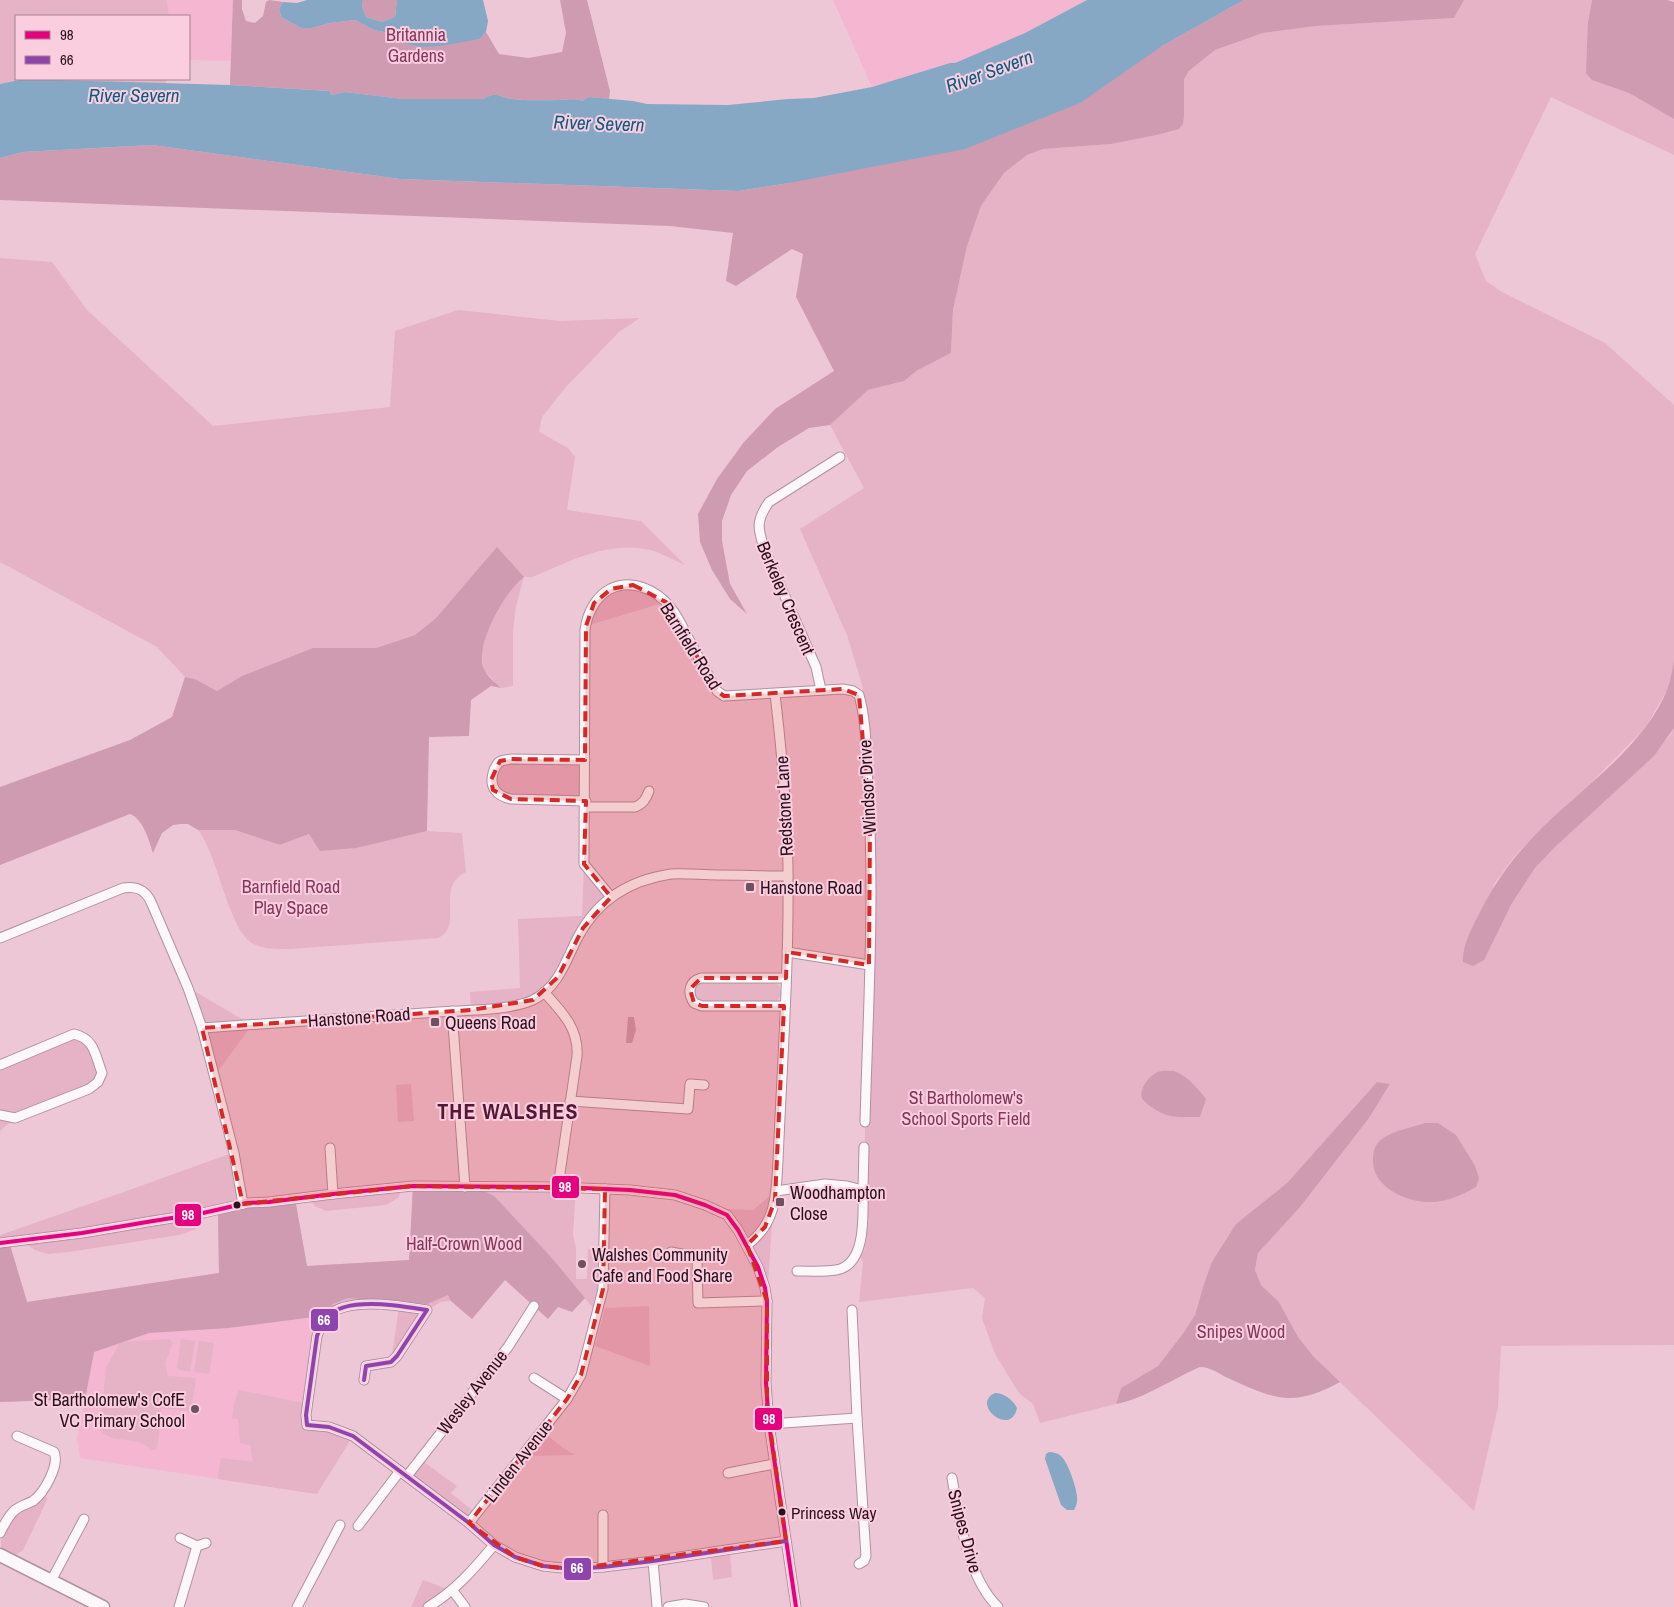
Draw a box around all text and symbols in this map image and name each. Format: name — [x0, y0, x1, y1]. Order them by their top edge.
legend — [15, 15, 190, 80]
park label: Britannia Gardens — [386, 22, 446, 68]
text: 98 — [60, 24, 74, 45]
water label: River Severn — [942, 43, 1036, 99]
text: 66 — [60, 49, 74, 70]
water label: River Severn — [89, 82, 179, 108]
water label: River Severn — [553, 108, 645, 138]
street label: Berkeley Crescent — [751, 538, 821, 658]
street label: Barnfield Road — [654, 598, 728, 694]
street label: Windsor Drive — [852, 739, 882, 835]
street label: Redstone Lane — [769, 755, 799, 857]
park label: Barnfield Road Play Space — [242, 874, 340, 920]
place label: Hanstone Road — [760, 875, 863, 900]
marker: Hanstone Road — [744, 881, 756, 893]
street label: Hanstone Road — [307, 1001, 411, 1033]
place label: Queens Road — [445, 1010, 536, 1035]
marker: Queens Road — [429, 1016, 441, 1028]
park label: St Bartholomew's School Sports Field — [902, 1085, 1030, 1131]
district label: THE WALSHES — [437, 1096, 579, 1126]
line badge: 98 — [551, 1175, 580, 1199]
text: 98 — [559, 1178, 571, 1196]
place label: Woodhampton Close — [790, 1180, 886, 1226]
marker: Woodhampton Close — [774, 1196, 786, 1208]
unlabelled marker — [232, 1200, 242, 1210]
line badge: 98 — [174, 1203, 202, 1227]
text: 98 — [182, 1206, 194, 1224]
park label: Half-Crown Wood — [406, 1231, 522, 1256]
place label: Walshes Community Cafe and Food Share — [592, 1242, 732, 1288]
marker: Walshes Community Cafe and Food Share — [576, 1258, 588, 1270]
line badge: 66 — [310, 1308, 339, 1332]
text: 66 — [318, 1311, 330, 1329]
park label: Snipes Wood — [1197, 1319, 1285, 1344]
street label: Wesley Avenue — [431, 1344, 513, 1440]
place label: St Bartholomew's CofE VC Primary School — [34, 1387, 185, 1433]
marker: St Bartholomew's CofE VC Primary School — [189, 1403, 201, 1415]
line badge: 98 — [754, 1407, 783, 1431]
text: 98 — [763, 1410, 775, 1428]
street label: Linden Avenue — [478, 1415, 558, 1507]
street label: Snipes Drive — [942, 1487, 988, 1575]
place label: Princess Way — [791, 1501, 877, 1524]
marker: Princess Way — [777, 1507, 787, 1517]
line badge: 66 — [563, 1557, 592, 1581]
text: 66 — [571, 1559, 583, 1577]

